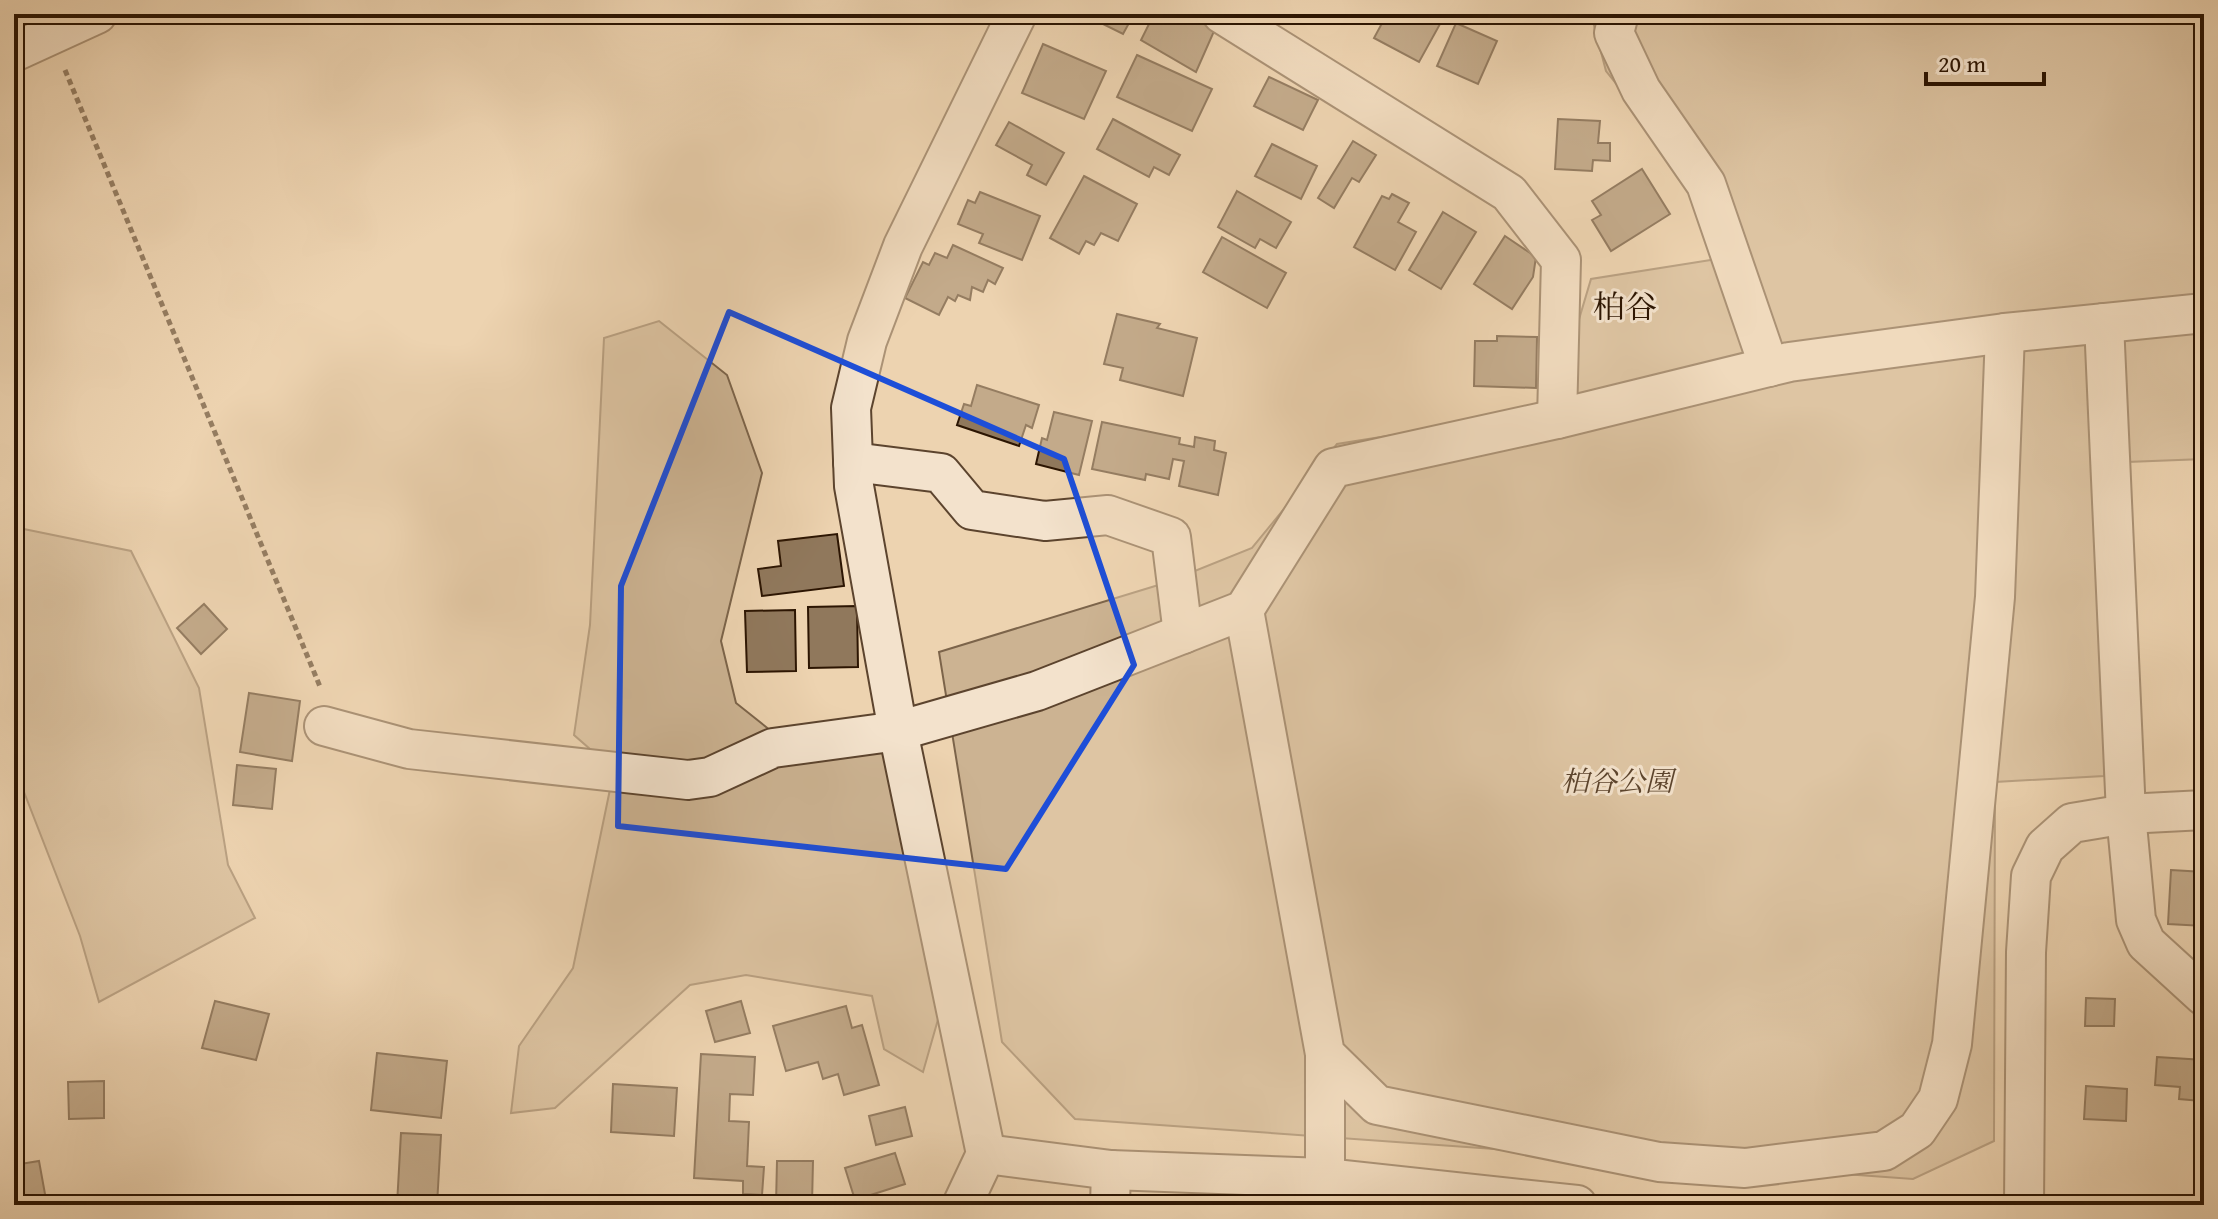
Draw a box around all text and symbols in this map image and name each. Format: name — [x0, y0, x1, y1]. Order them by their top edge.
scale bar — [1926, 36, 2044, 86]
text: 20 m — [1938, 46, 1986, 81]
district label: 柏谷 — [1593, 283, 1657, 330]
park label: 柏谷公園 — [1561, 760, 1677, 801]

